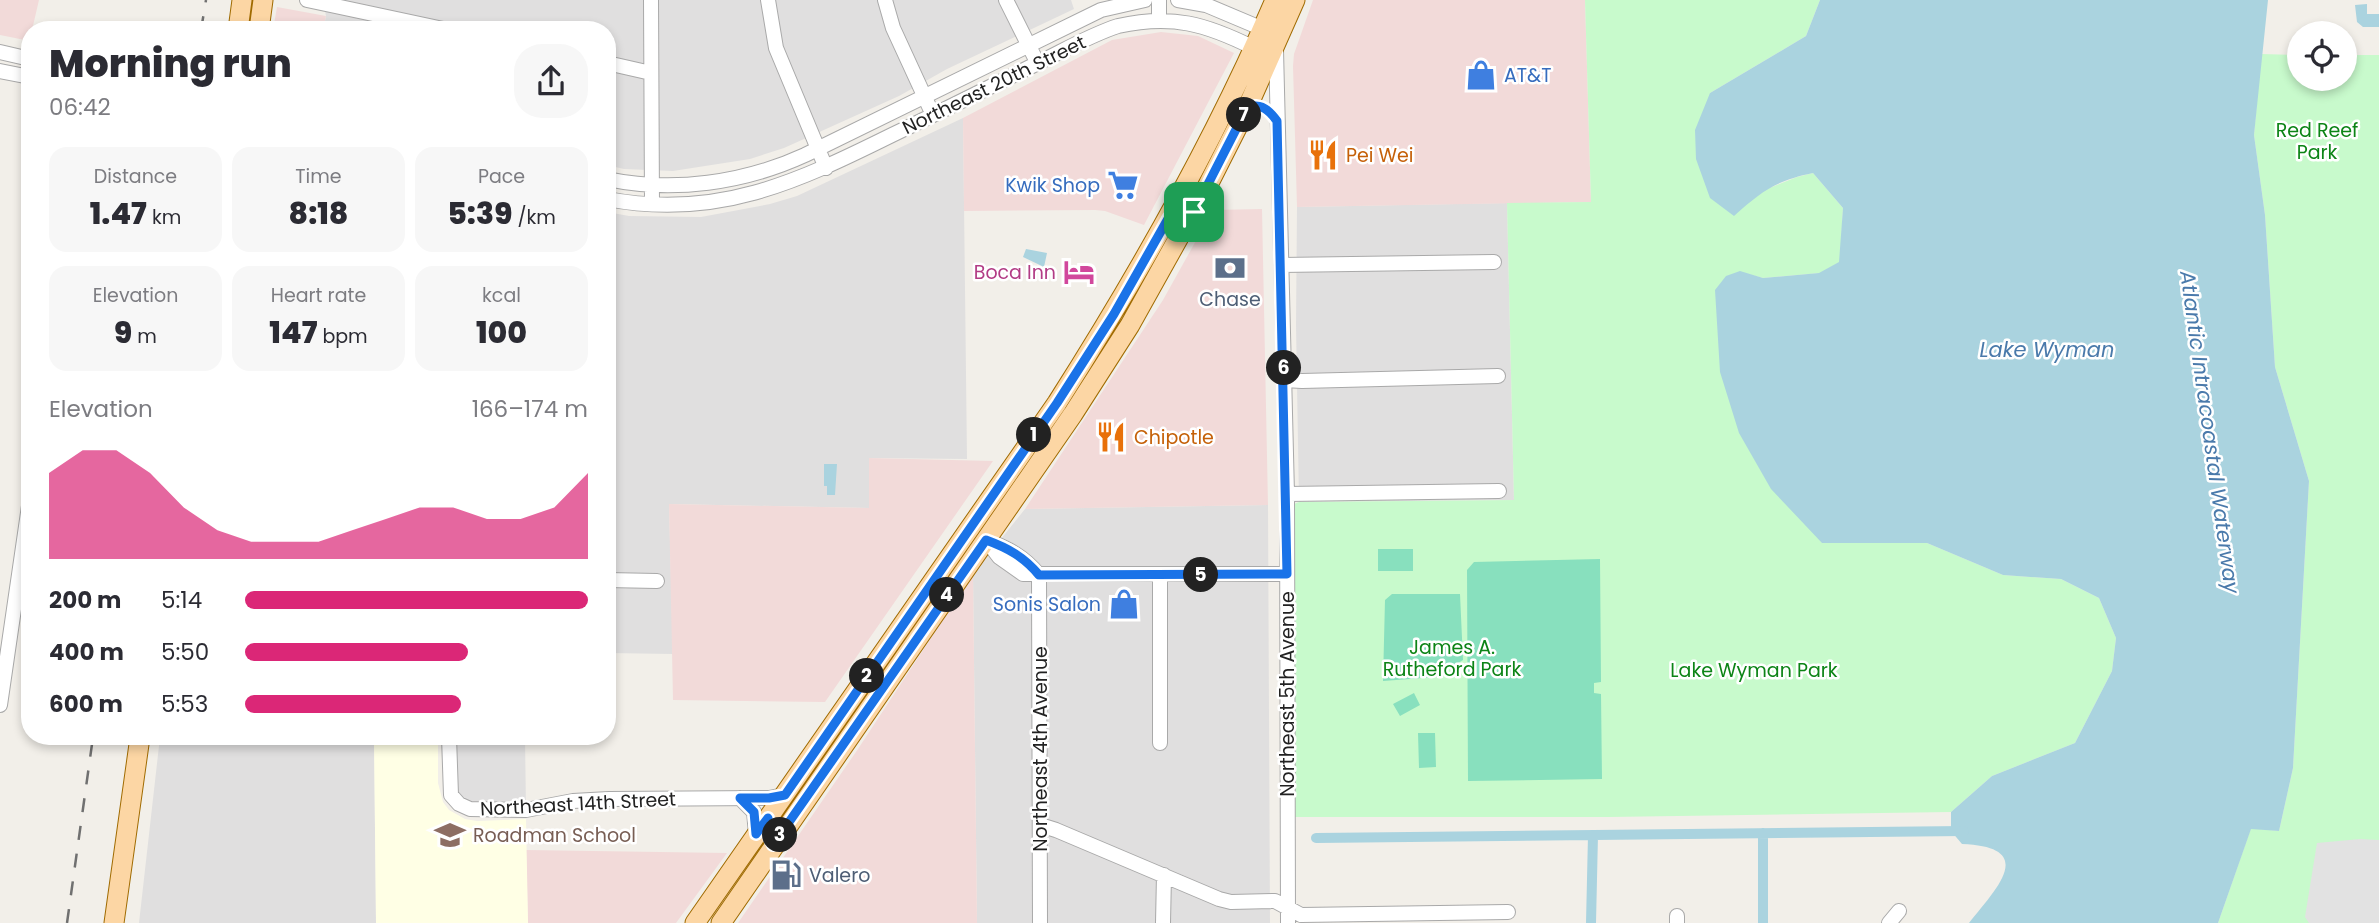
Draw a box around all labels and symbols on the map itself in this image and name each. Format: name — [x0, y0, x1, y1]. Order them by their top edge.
street label: Northeast 20th Street — [898, 29, 1090, 141]
shop icon: AT&T — [1464, 58, 1498, 92]
place label: AT&T — [1504, 62, 1551, 89]
pin: 7 — [1226, 97, 1262, 132]
park label: Red Reef Park — [2276, 117, 2358, 166]
restaurant icon: Pei Wei — [1306, 138, 1340, 172]
place label: Pei Wei — [1346, 142, 1414, 169]
supermarket icon: Kwik Shop — [1106, 168, 1140, 202]
place label: Kwik Shop — [1005, 172, 1100, 199]
pin — [1164, 182, 1224, 242]
bank icon: Chase — [1213, 251, 1247, 285]
hotel icon: Boca Inn — [1062, 255, 1096, 289]
place label: Boca Inn — [974, 259, 1056, 286]
water label: Atlantic Intracoastal Waterway — [2173, 268, 2247, 596]
place label: Chase — [1199, 286, 1261, 313]
water label: Lake Wyman — [1980, 335, 2114, 364]
pin: 6 — [1266, 350, 1302, 386]
pin: 1 — [1016, 418, 1052, 452]
restaurant icon: Chipotle — [1094, 420, 1128, 454]
place label: Chipotle — [1134, 424, 1214, 451]
pin: 5 — [1184, 558, 1218, 592]
pin: 4 — [930, 578, 964, 612]
shop icon: Sonis Salon — [1107, 587, 1141, 621]
place label: Sonis Salon — [993, 591, 1101, 618]
street label: Northeast 5th Avenue — [1274, 591, 1301, 797]
park label: James A. Rutheford Park — [1383, 634, 1522, 683]
street label: Northeast 4th Avenue — [1027, 646, 1054, 852]
park label: Lake Wyman Park — [1670, 657, 1838, 684]
pin: 2 — [850, 658, 884, 694]
street label: Northeast 14th Street — [479, 785, 677, 823]
school or university icon: Roadman School — [433, 818, 467, 852]
pin: 3 — [762, 818, 798, 852]
place label: Roadman School — [473, 822, 636, 849]
fuel station icon: Valero — [769, 858, 803, 892]
place label: Valero — [809, 862, 870, 889]

